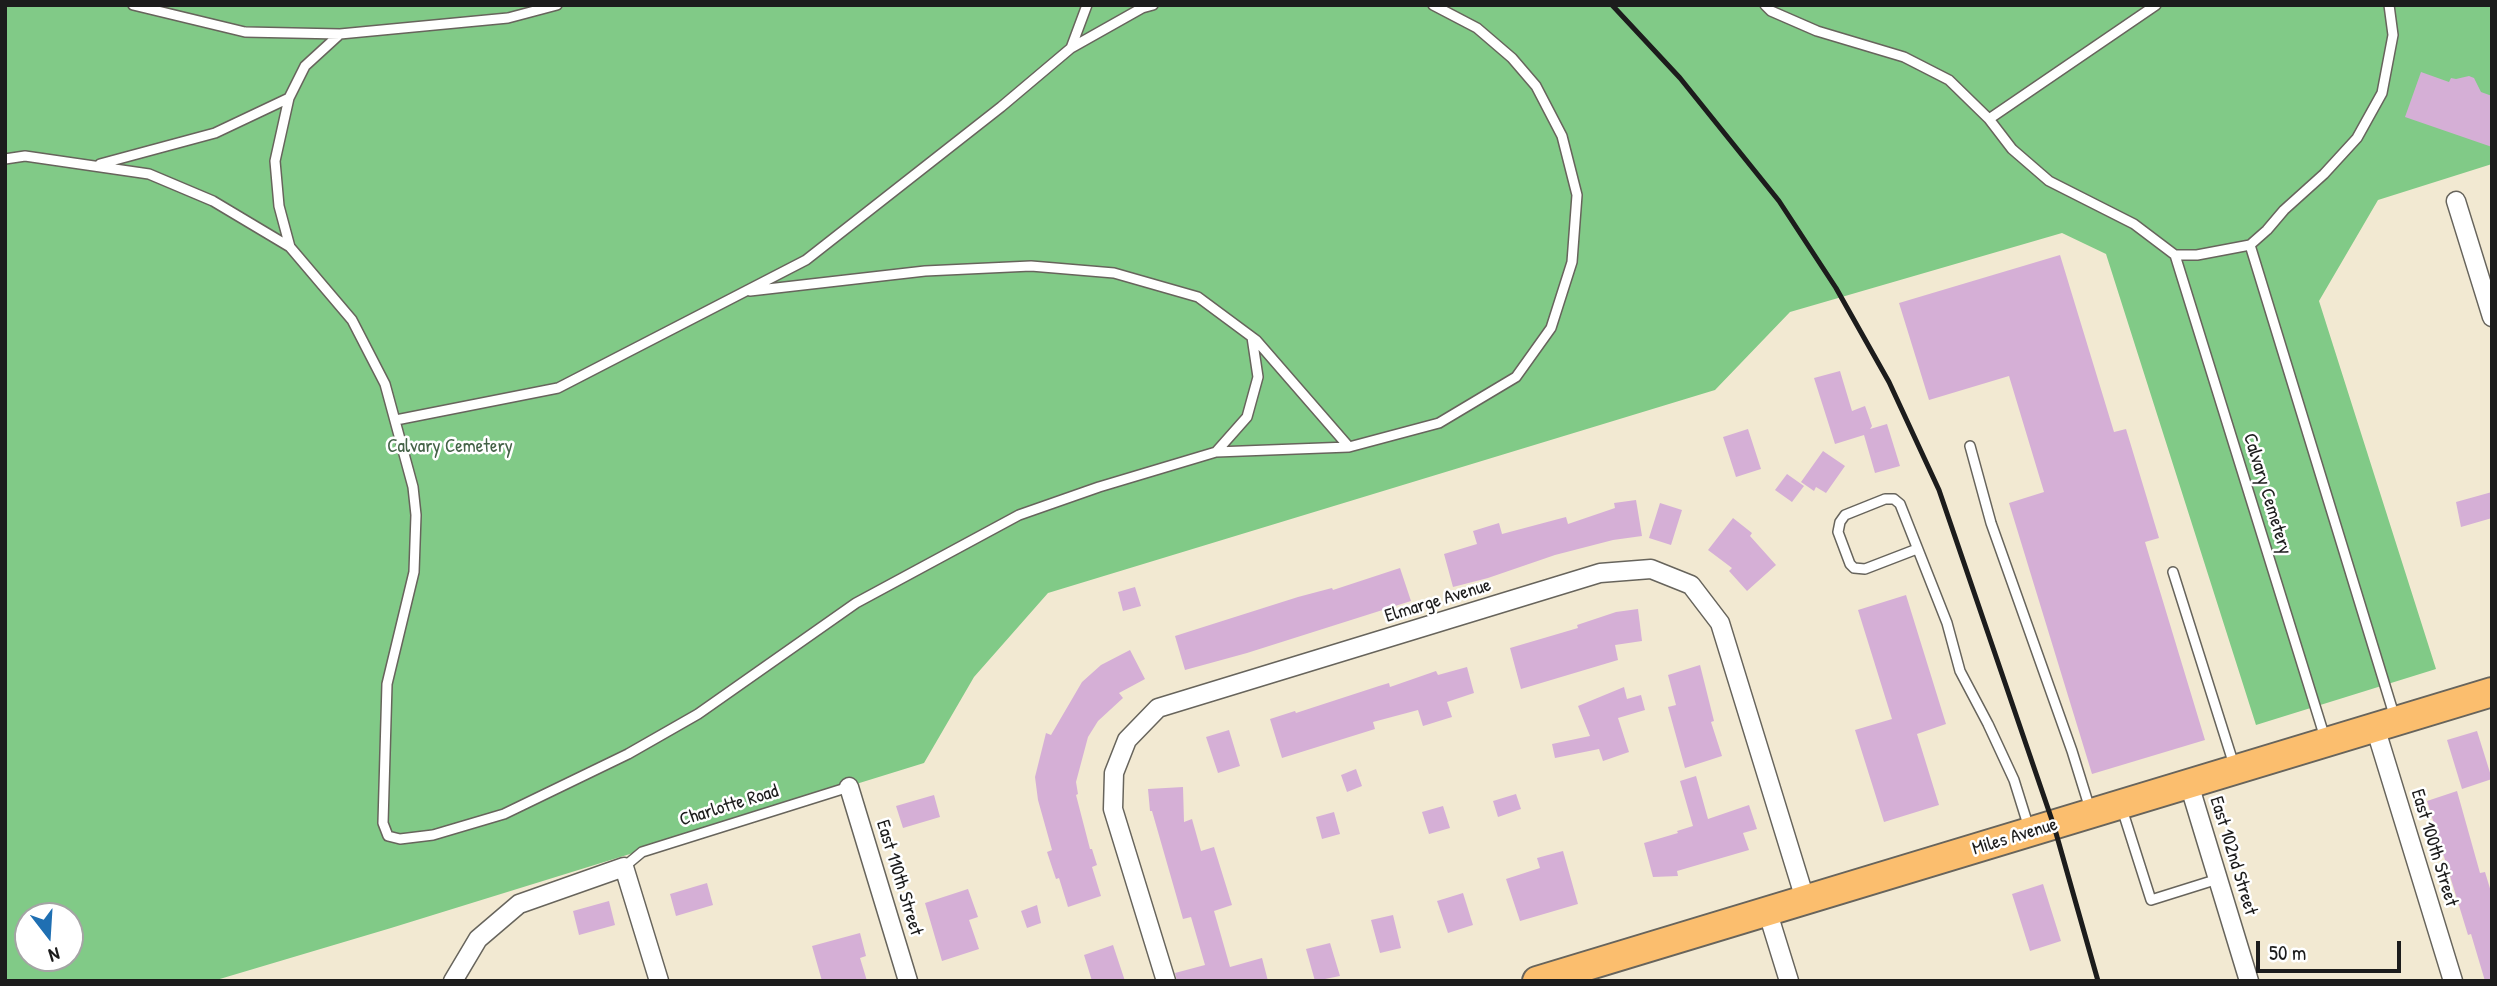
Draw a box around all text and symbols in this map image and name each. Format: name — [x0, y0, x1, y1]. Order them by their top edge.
street label: Calvary Cemetery — [2238, 431, 2296, 557]
park label: Calvary Cemetery — [387, 436, 513, 458]
street label: Elmarge Avenue — [1382, 574, 1494, 628]
street label: Charlotte Road — [677, 780, 781, 832]
street label: East 100th Street — [2405, 787, 2463, 909]
street label: East 102nd Street — [2204, 794, 2262, 918]
street label: Miles Avenue — [1970, 813, 2060, 861]
street label: East 110th Street — [871, 818, 927, 938]
north arrow — [14, 902, 84, 972]
scale bar — [2259, 926, 2404, 970]
text: 50 m — [2269, 938, 2306, 967]
text: N — [46, 941, 63, 969]

